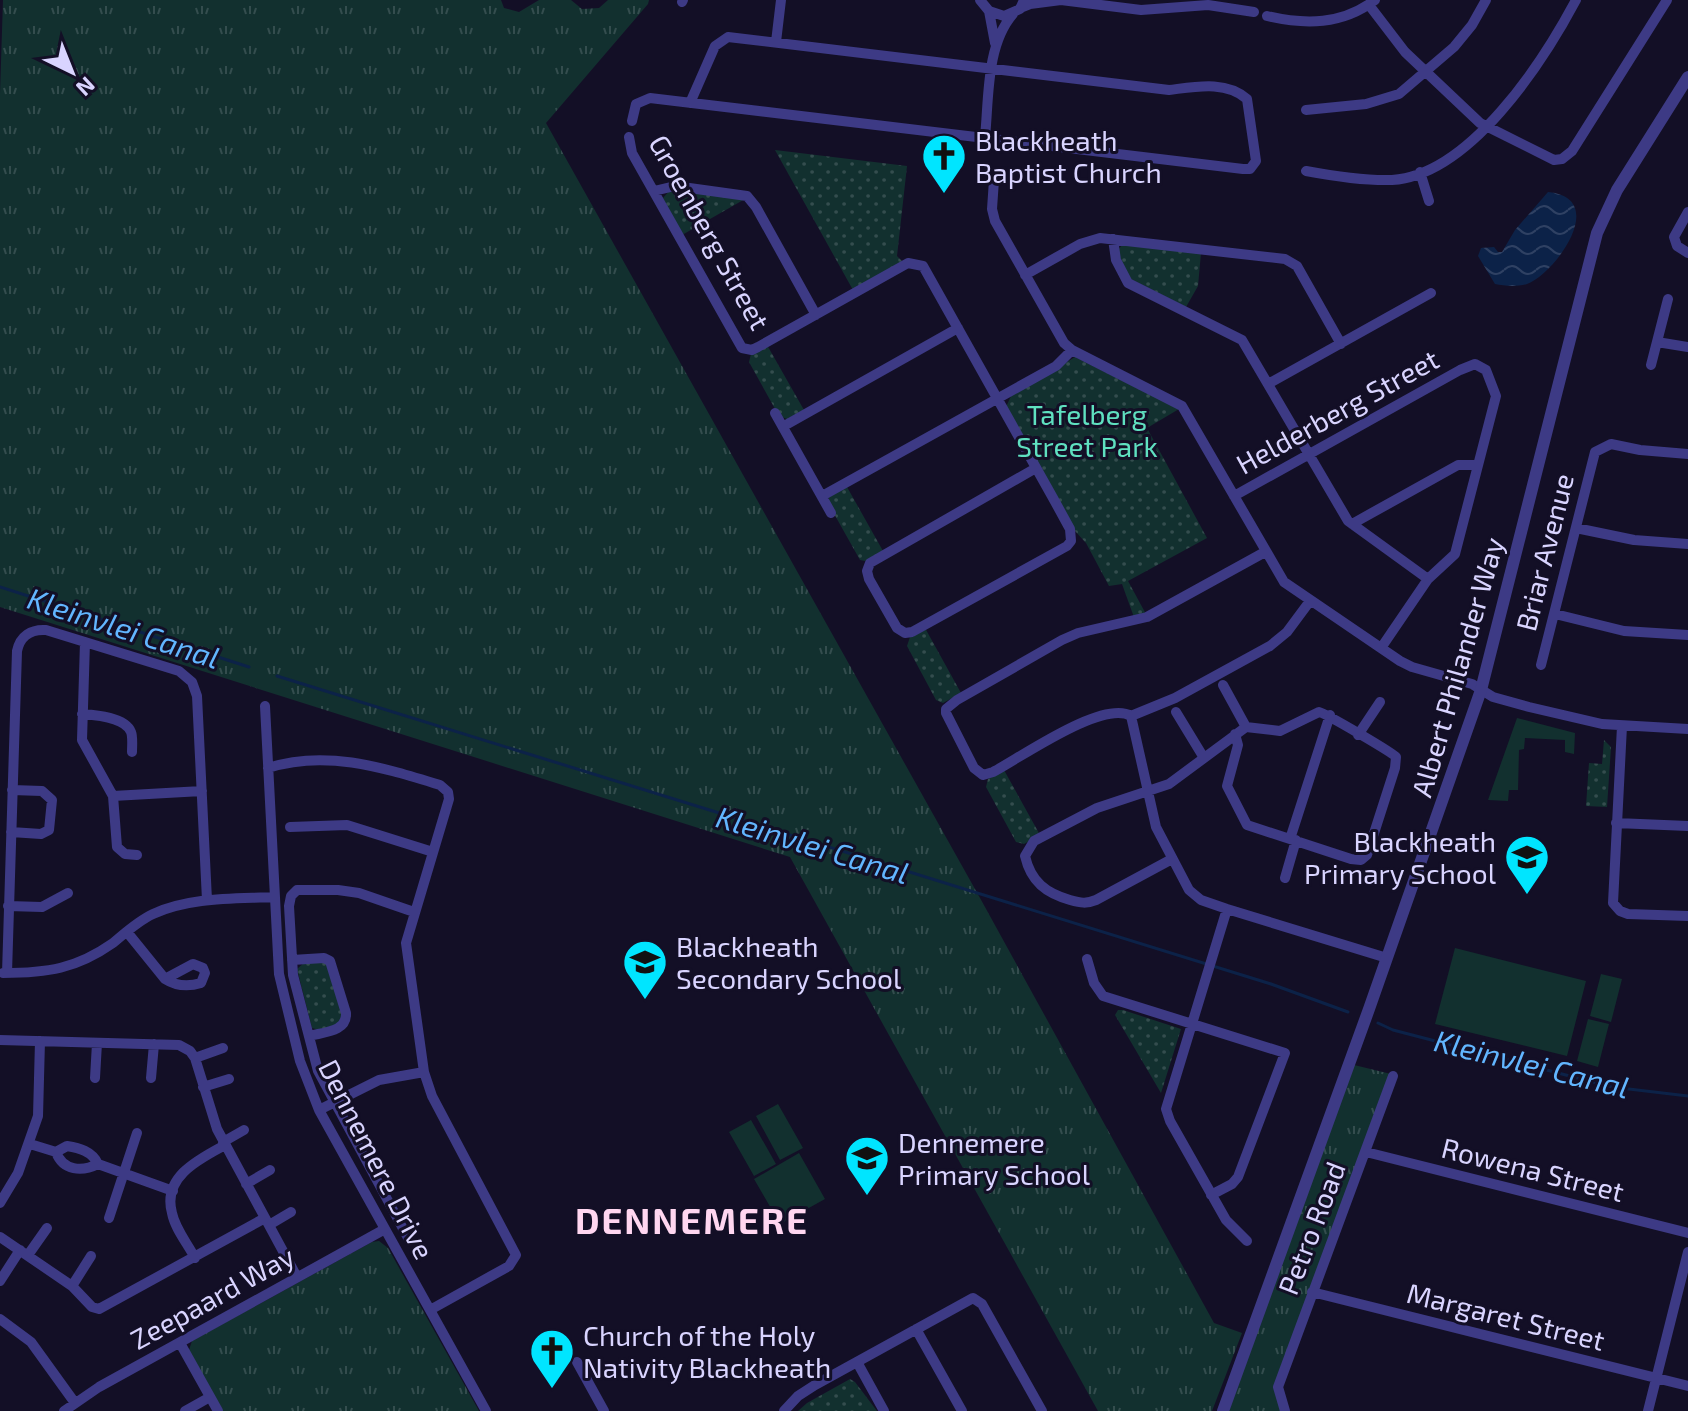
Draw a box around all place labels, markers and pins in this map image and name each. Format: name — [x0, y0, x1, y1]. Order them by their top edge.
place label: Blackheath Baptist Church — [975, 123, 1162, 189]
church icon: Blackheath Baptist Church — [920, 132, 968, 195]
place label: Blackheath Primary School — [1304, 824, 1497, 890]
school or university icon: Blackheath Primary School — [1503, 833, 1551, 896]
place label: Blackheath Secondary School — [676, 929, 902, 995]
school or university icon: Blackheath Secondary School — [621, 938, 669, 1001]
place label: Dennemere Primary School — [898, 1125, 1091, 1191]
school or university icon: Dennemere Primary School — [843, 1134, 891, 1197]
place label: Church of the Holy Nativity Blackheath — [583, 1318, 831, 1384]
church icon: Church of the Holy Nativity Blackheath — [528, 1327, 576, 1390]

